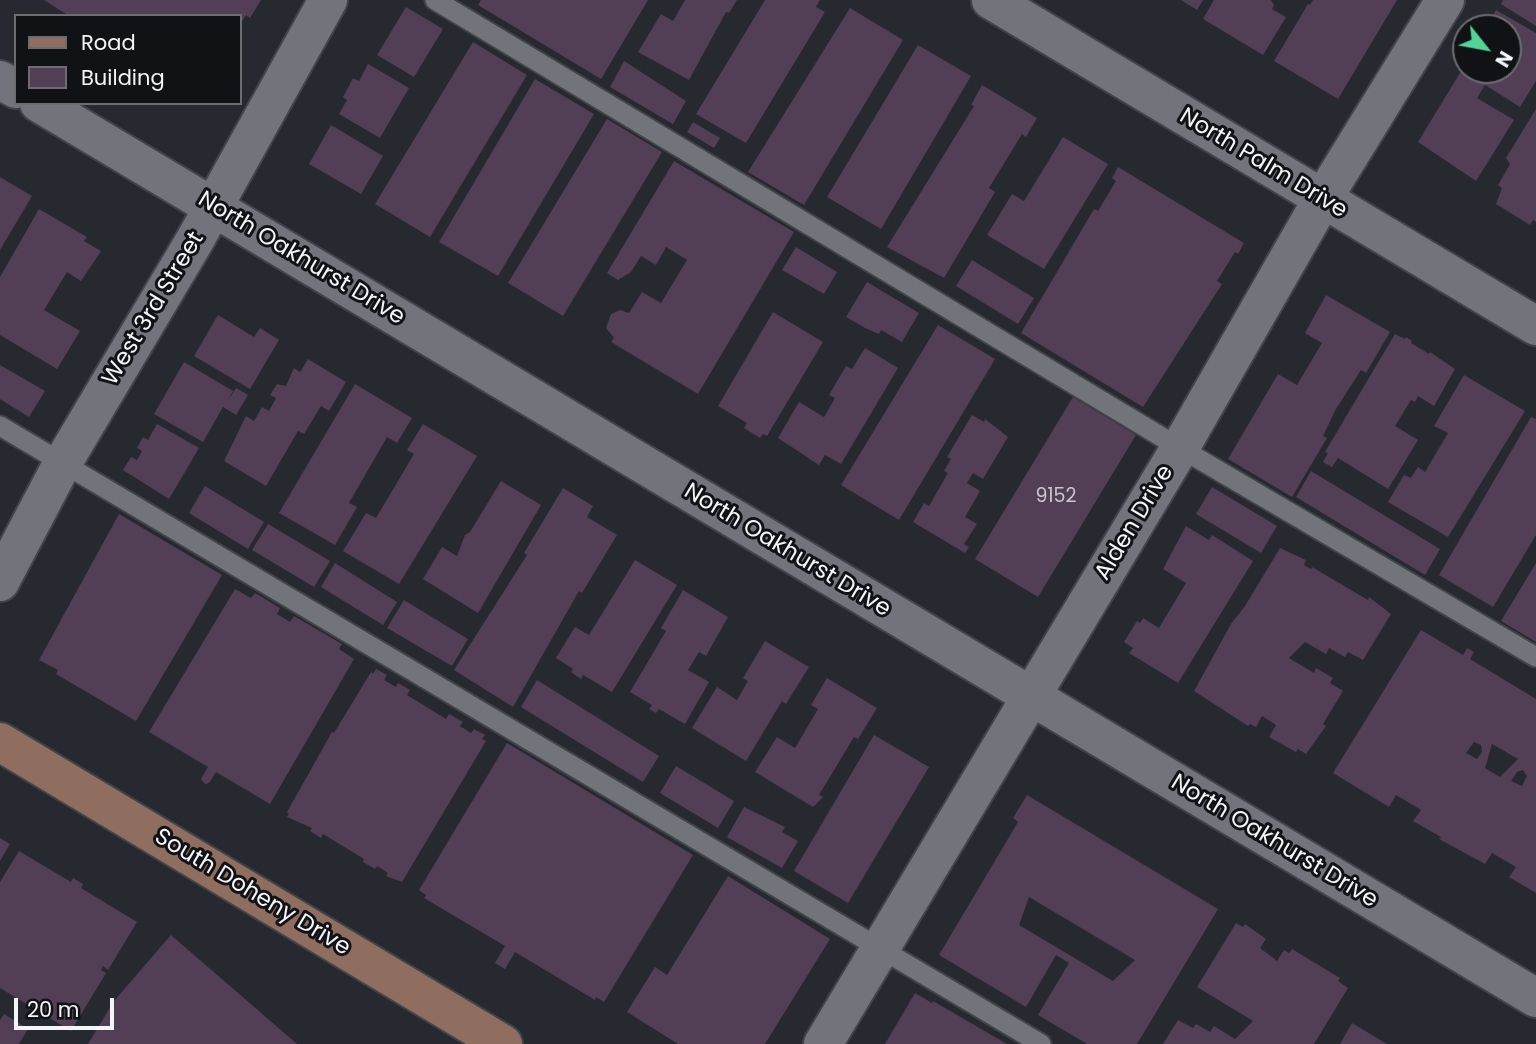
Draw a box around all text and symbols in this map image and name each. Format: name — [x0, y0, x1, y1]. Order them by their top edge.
legend — [14, 14, 242, 105]
north arrow — [1452, 14, 1522, 84]
text: Road — [81, 28, 136, 57]
text: N — [1488, 46, 1519, 72]
text: Building — [81, 63, 165, 92]
street label: North Palm Drive — [1174, 103, 1352, 225]
street label: North Oakhurst Drive — [193, 186, 409, 332]
street label: West 3rd Street — [97, 227, 211, 391]
street label: Alden Drive — [1090, 460, 1180, 586]
street label: North Oakhurst Drive — [679, 478, 895, 624]
house number: 9152 — [1036, 486, 1076, 508]
street label: North Oakhurst Drive — [1166, 769, 1382, 915]
street label: South Doheny Drive — [149, 824, 355, 962]
scale bar — [18, 984, 117, 1028]
text: 20 m — [27, 995, 80, 1024]

